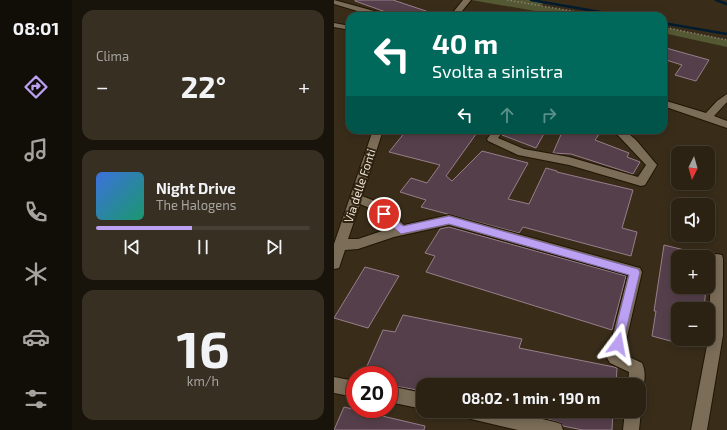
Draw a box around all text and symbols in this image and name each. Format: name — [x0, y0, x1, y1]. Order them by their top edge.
text: 08:01 — [13, 17, 59, 39]
text: 40 m — [432, 26, 498, 60]
icon: left — [366, 28, 418, 80]
text: Clima — [96, 48, 129, 64]
text: Svolta a sinistra — [432, 60, 563, 82]
text: 22° — [181, 68, 226, 104]
icon: directions — [22, 73, 50, 101]
text: − — [96, 73, 109, 99]
text: + — [298, 73, 310, 99]
icon: left — [454, 104, 476, 126]
icon: ahead — [496, 104, 518, 126]
icon: right — [538, 104, 560, 126]
icon: music — [22, 136, 50, 164]
north arrow — [671, 146, 715, 190]
map controls — [671, 146, 715, 346]
street label: Via delle Fonti — [341, 147, 378, 224]
text: Night Drive — [156, 179, 236, 197]
text: The Halogens — [156, 197, 236, 213]
pin — [367, 197, 401, 231]
icon: phone — [22, 198, 50, 226]
button: sound — [671, 198, 715, 242]
icon: arrive — [373, 203, 395, 225]
icon: previous — [121, 236, 143, 258]
icon: pause — [192, 236, 214, 258]
icon: next — [263, 236, 285, 258]
button: + — [671, 250, 715, 294]
icon: climate — [22, 260, 50, 288]
button: − — [671, 302, 715, 346]
text: 16 — [176, 316, 230, 378]
icon: car — [22, 323, 50, 351]
position arrow — [597, 323, 639, 365]
speed limit sign: 20 — [346, 366, 398, 418]
text: km/h — [187, 373, 219, 389]
icon: filters — [22, 385, 50, 413]
text: 08:02 · 1 min · 190 m — [462, 389, 600, 407]

